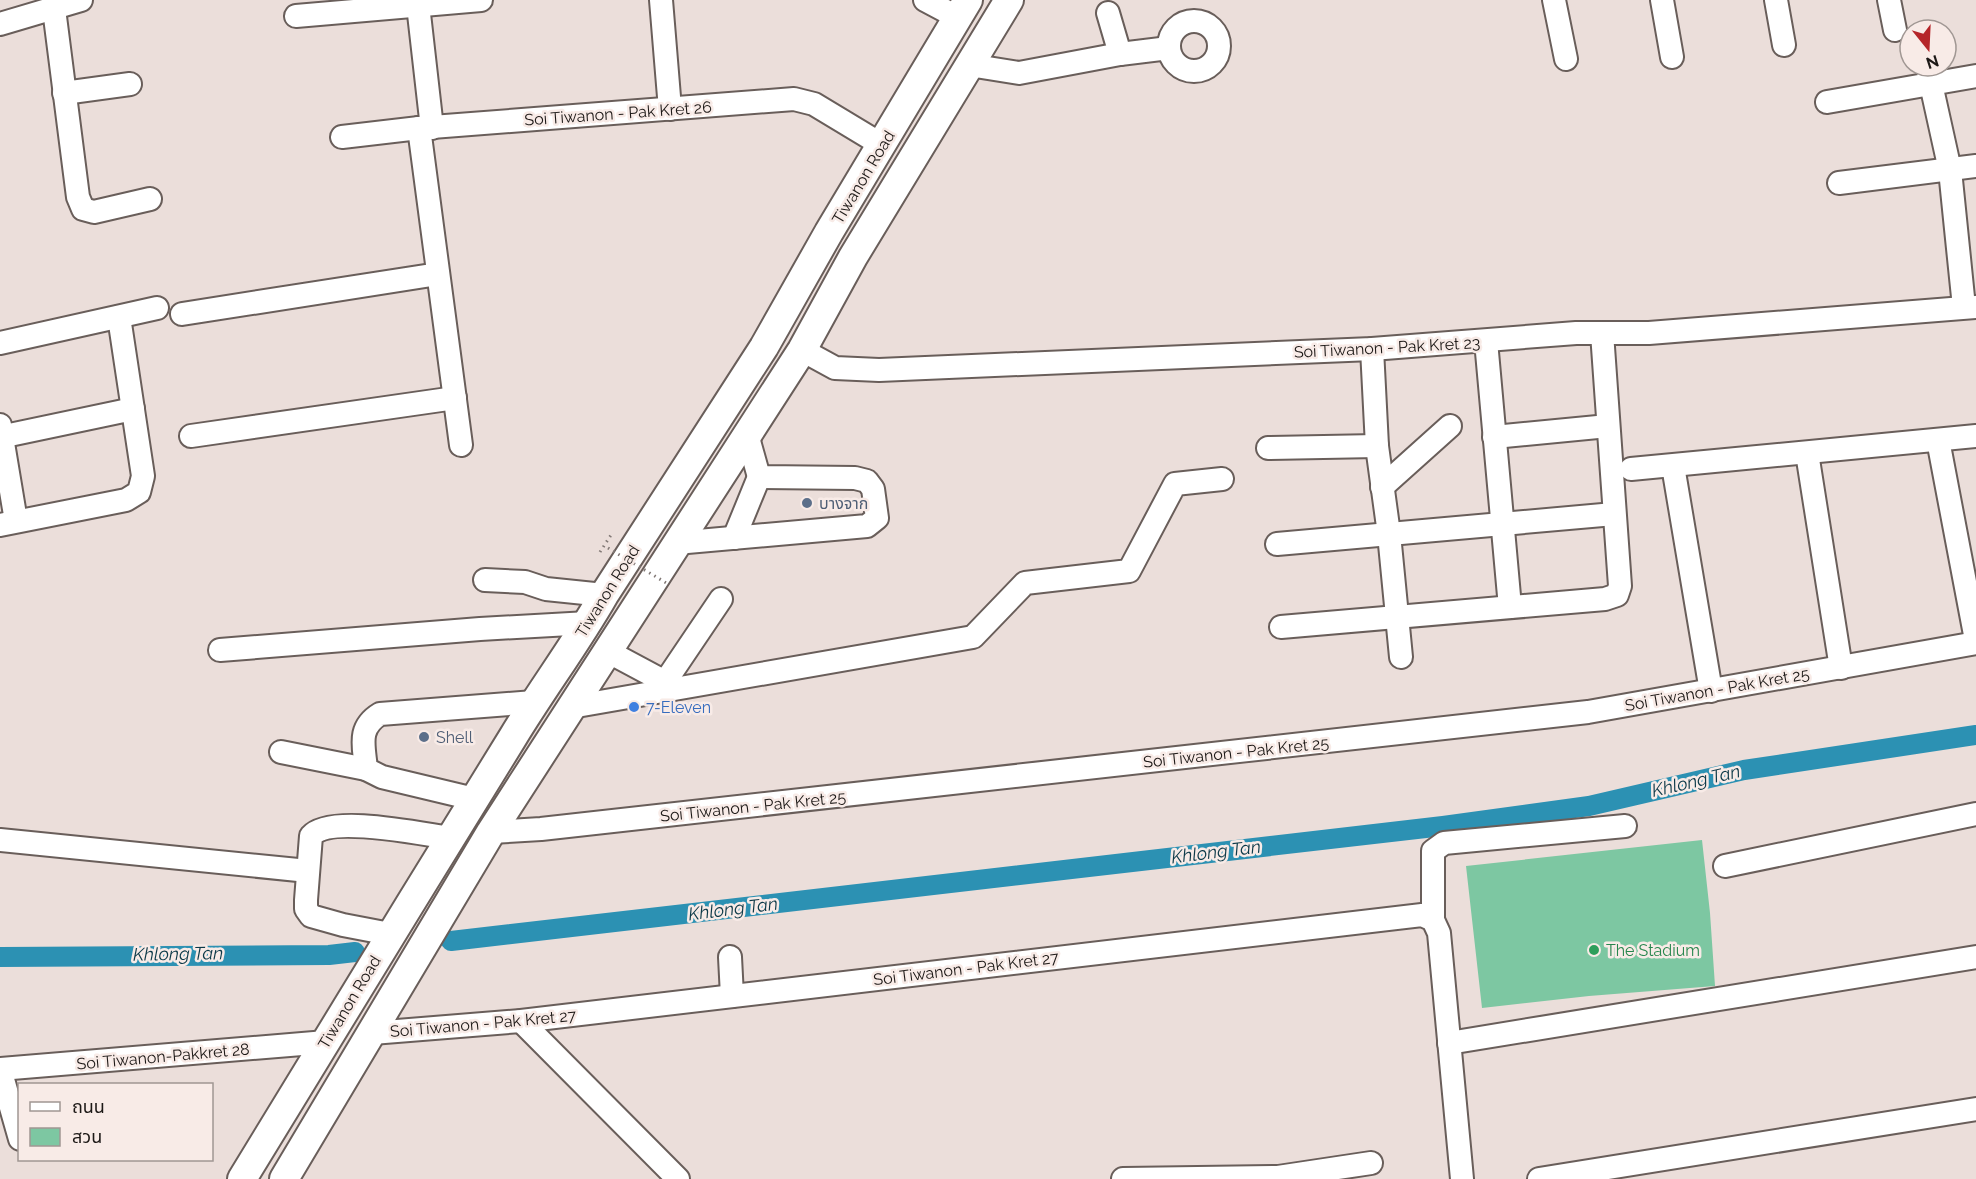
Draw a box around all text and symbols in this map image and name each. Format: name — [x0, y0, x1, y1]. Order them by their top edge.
north arrow — [1898, 18, 1958, 78]
text: N — [1924, 51, 1941, 73]
street label: Soi Tiwanon - Pak Kret 26 — [524, 97, 712, 130]
street label: Tiwanon Road — [828, 127, 899, 227]
street label: Soi Tiwanon - Pak Kret 23 — [1293, 333, 1481, 362]
place label: บางจาก — [819, 494, 868, 513]
marker: บางจาก — [800, 496, 814, 510]
street label: Tiwanon Road — [571, 541, 643, 641]
street label: Soi Tiwanon - Pak Kret 25 — [1623, 664, 1811, 715]
place label: 7-Eleven — [646, 698, 711, 717]
marker: 7-Eleven — [627, 700, 641, 714]
place label: Shell — [436, 728, 474, 747]
marker: Shell — [417, 730, 431, 744]
street label: Soi Tiwanon - Pak Kret 25 — [1142, 733, 1330, 772]
water label: Khlong Tan — [1650, 760, 1742, 801]
street label: Soi Tiwanon - Pak Kret 25 — [659, 787, 847, 826]
water label: Khlong Tan — [1170, 836, 1262, 867]
water label: Khlong Tan — [687, 893, 779, 924]
place label: The Stadium — [1606, 941, 1700, 960]
water label: Khlong Tan — [133, 942, 223, 965]
marker: The Stadium — [1587, 943, 1601, 957]
street label: Soi Tiwanon - Pak Kret 27 — [872, 948, 1060, 989]
street label: Tiwanon Road — [314, 952, 385, 1052]
street label: Soi Tiwanon - Pak Kret 27 — [389, 1006, 577, 1041]
street label: Soi Tiwanon-Pakkret 28 — [76, 1039, 250, 1074]
legend — [18, 1083, 213, 1161]
text: ถนน — [72, 1096, 105, 1117]
text: สวน — [72, 1126, 102, 1147]

